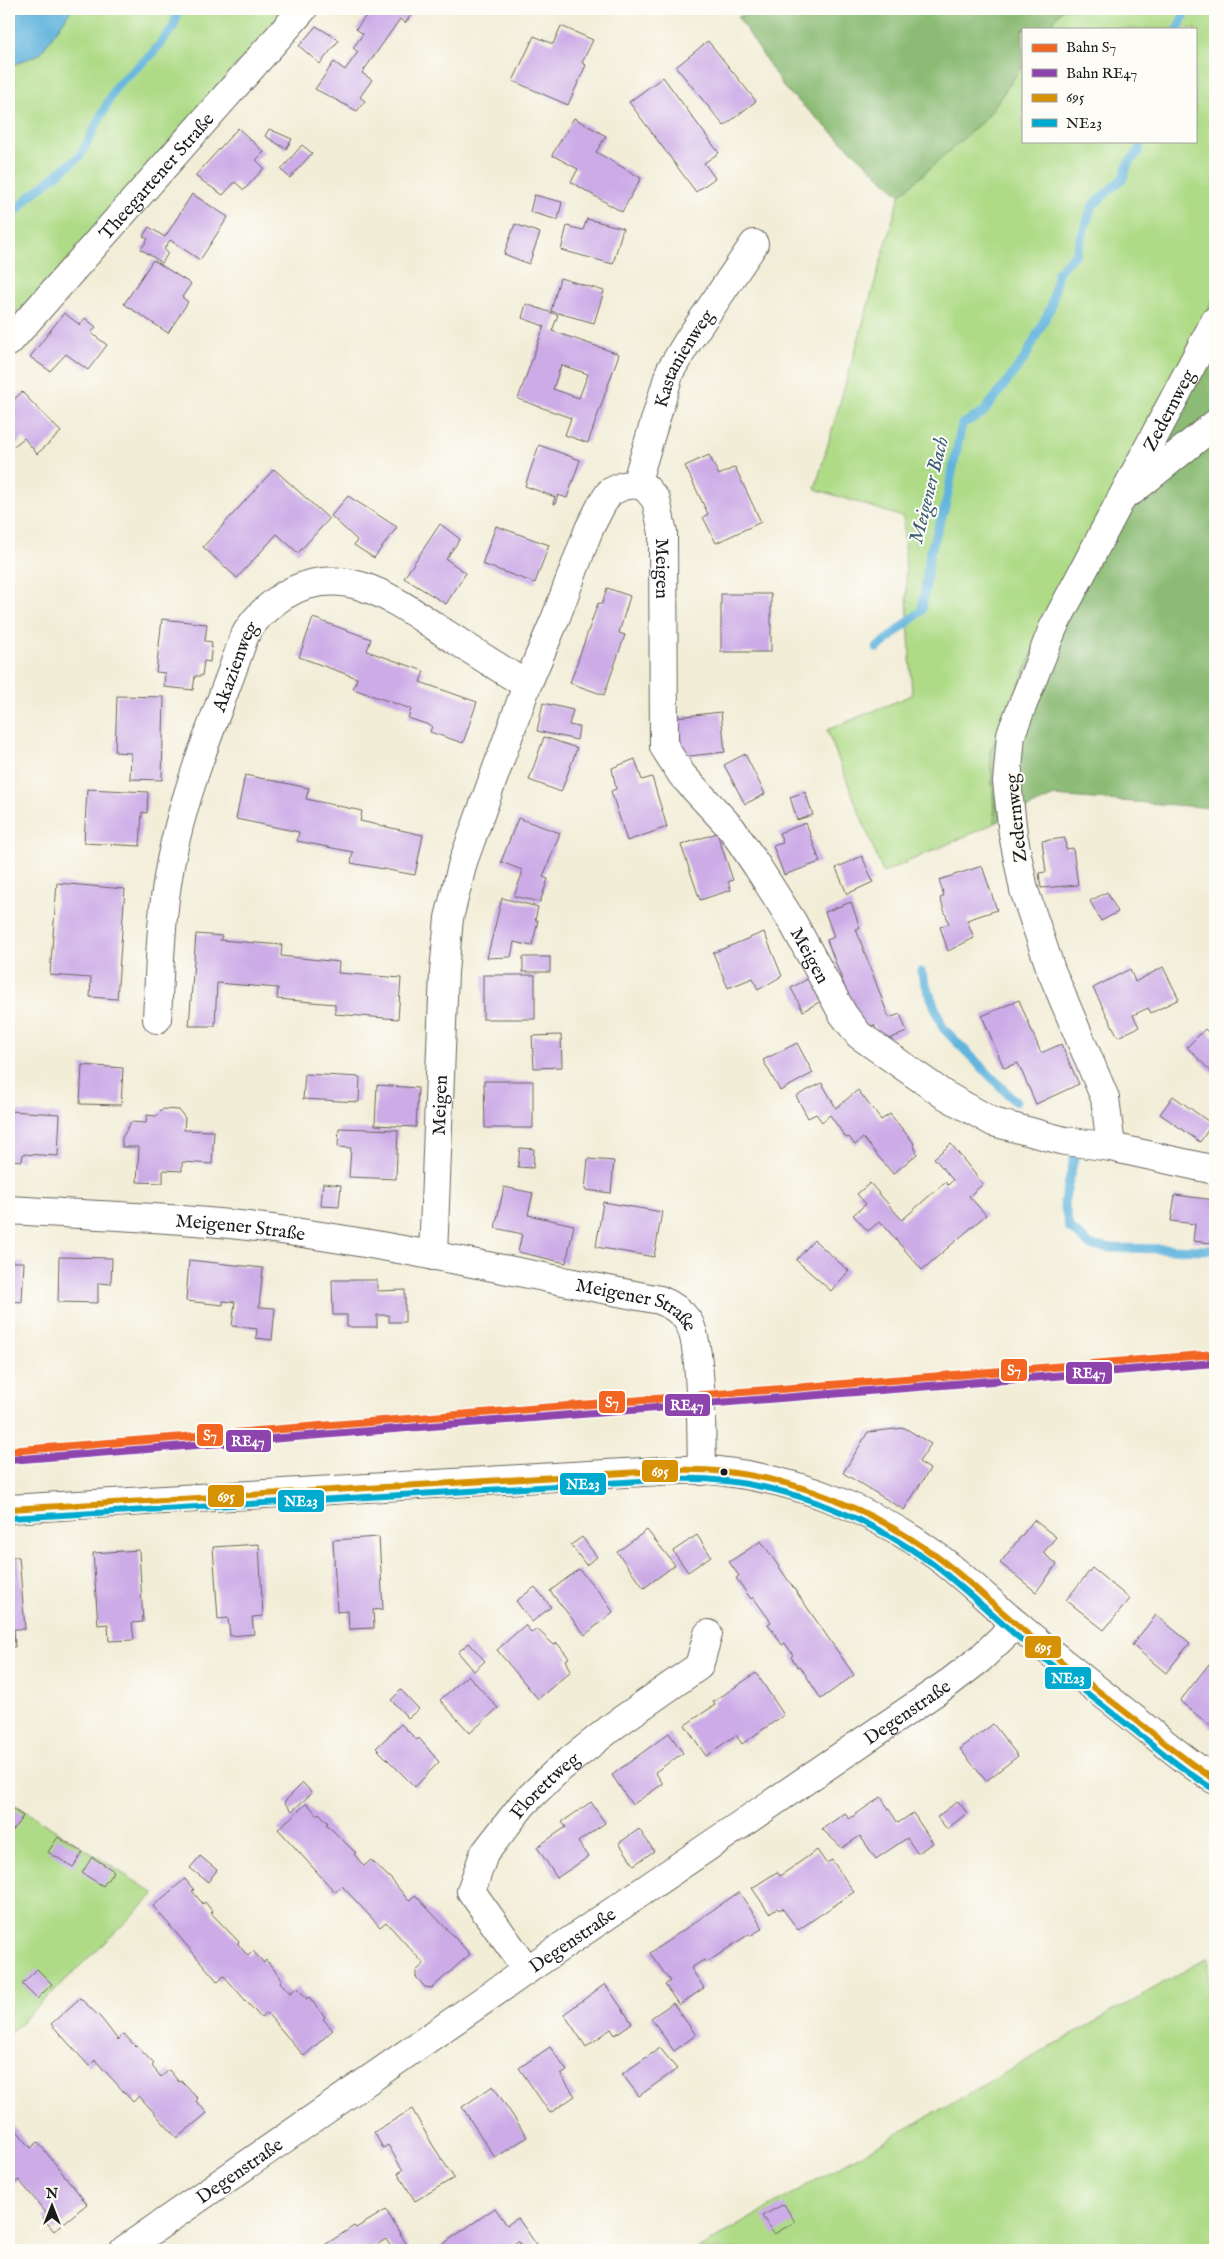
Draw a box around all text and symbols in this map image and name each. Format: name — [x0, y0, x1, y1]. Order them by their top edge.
legend — [1022, 28, 1196, 142]
text: Bahn S7 — [1066, 38, 1116, 57]
text: Bahn RE47 — [1066, 64, 1137, 83]
text: 695 — [1066, 88, 1085, 107]
street label: Theegartener Straße — [95, 108, 220, 246]
text: NE23 — [1066, 114, 1102, 133]
street label: Kastanienweg — [650, 305, 720, 411]
street label: Zedernweg — [1138, 365, 1202, 456]
water label: Meigener Bach — [904, 434, 956, 547]
street label: Meigen — [649, 538, 673, 599]
street label: Akazienweg — [208, 616, 265, 716]
street label: Zedernweg — [1000, 771, 1034, 863]
street label: Meigen — [784, 924, 834, 988]
street label: Meigen — [428, 1074, 454, 1136]
street label: Meigener Straße — [174, 1210, 307, 1247]
street label: Meigener Straße — [573, 1274, 701, 1335]
line badge: S7 — [1000, 1358, 1028, 1382]
line badge: RE47 — [1065, 1361, 1113, 1385]
text: S7 — [1007, 1362, 1021, 1380]
text: RE47 — [1072, 1365, 1106, 1383]
line badge: S7 — [598, 1390, 626, 1414]
line badge: RE47 — [664, 1393, 711, 1417]
text: S7 — [605, 1394, 619, 1412]
text: RE47 — [670, 1397, 704, 1415]
line badge: S7 — [196, 1423, 224, 1447]
text: S7 — [203, 1427, 217, 1445]
line badge: RE47 — [225, 1429, 272, 1453]
text: RE47 — [231, 1433, 265, 1451]
line badge: 695 — [641, 1459, 679, 1483]
text: 695 — [651, 1463, 669, 1481]
unlabelled marker — [719, 1467, 729, 1477]
line badge: NE23 — [559, 1472, 607, 1496]
text: NE23 — [565, 1476, 600, 1494]
line badge: 695 — [207, 1484, 245, 1508]
text: 695 — [217, 1488, 235, 1506]
line badge: NE23 — [277, 1489, 325, 1513]
text: NE23 — [283, 1493, 318, 1511]
line badge: 695 — [1024, 1635, 1062, 1659]
text: 695 — [1034, 1639, 1052, 1657]
line badge: NE23 — [1044, 1666, 1092, 1690]
text: NE23 — [1050, 1670, 1085, 1688]
street label: Degenstraße — [860, 1675, 956, 1751]
street label: Florettweg — [506, 1747, 586, 1825]
street label: Degenstraße — [525, 1903, 621, 1979]
street label: Degenstraße — [192, 2133, 288, 2210]
north arrow — [28, 2182, 78, 2232]
text: N — [45, 2185, 58, 2203]

